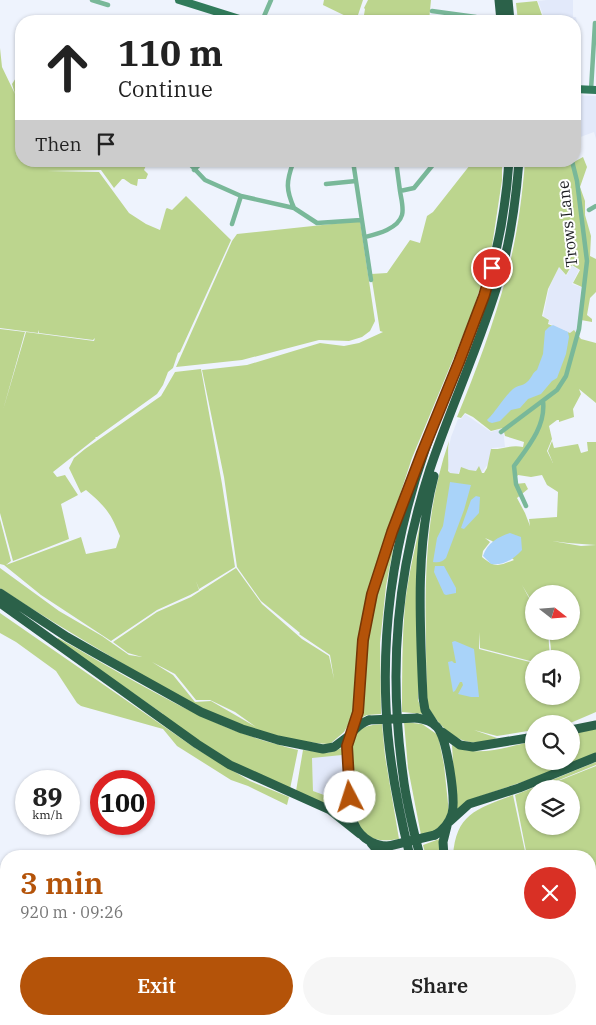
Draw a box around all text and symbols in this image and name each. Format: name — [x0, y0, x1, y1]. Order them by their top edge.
text: 110 m — [118, 30, 223, 76]
icon: ahead — [35, 35, 100, 100]
text: Continue — [118, 74, 213, 103]
icon: arrive — [92, 130, 120, 158]
text: Then — [35, 132, 82, 156]
street label: Trows Lane — [552, 180, 582, 268]
pin — [471, 247, 513, 289]
icon: arrive — [478, 254, 506, 282]
north arrow — [525, 585, 580, 640]
map controls — [525, 585, 580, 835]
button: sound — [525, 650, 580, 705]
button: search — [525, 715, 580, 770]
speed limit sign: 100 — [90, 770, 155, 835]
position arrow — [323, 770, 375, 822]
text: 89 — [32, 780, 63, 813]
button: layers — [525, 780, 580, 835]
text: km/h — [32, 807, 63, 822]
text: 3 min — [20, 863, 103, 902]
button: close — [524, 867, 576, 919]
text: 920 m · 09:26 — [20, 902, 123, 922]
button: Exit — [20, 957, 293, 1015]
button: Share — [303, 957, 576, 1015]

